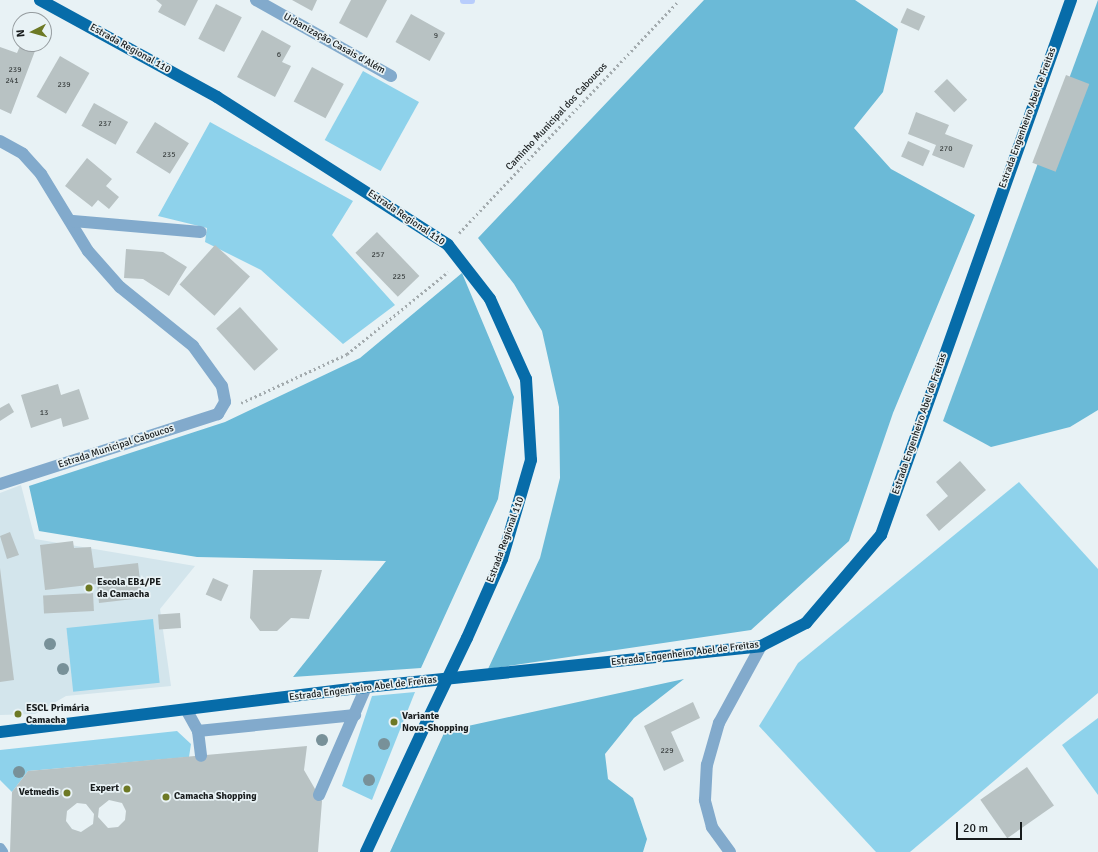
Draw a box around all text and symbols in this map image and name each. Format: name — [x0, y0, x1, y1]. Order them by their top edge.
street label: Urbanização Casais d'Além — [281, 11, 387, 77]
north arrow — [12, 12, 52, 52]
street label: Estrada Regional 110 — [87, 22, 173, 76]
text: N — [14, 29, 27, 38]
house number: 9 — [434, 31, 438, 41]
street label: Estrada Engenheiro Abel de Freitas — [997, 46, 1059, 190]
house number: 6 — [277, 50, 281, 60]
street label: Caminho Municipal dos Caboucos — [504, 61, 610, 173]
house number: 239 — [9, 65, 21, 75]
house number: 241 — [6, 76, 18, 86]
house number: 239 — [58, 80, 70, 90]
house number: 237 — [99, 119, 111, 129]
house number: 270 — [940, 144, 952, 154]
house number: 235 — [163, 150, 175, 160]
street label: Estrada Regional 110 — [365, 188, 447, 248]
house number: 257 — [372, 250, 384, 260]
house number: 225 — [393, 272, 405, 282]
street label: Estrada Engenheiro Abel de Freitas — [890, 352, 950, 496]
house number: 13 — [40, 408, 48, 418]
street label: Estrada Municipal Caboucos — [57, 423, 175, 471]
street label: Estrada Regional 110 — [485, 495, 527, 585]
place label: Escola EB1/PE da Camacha — [97, 576, 161, 600]
marker: Escola EB1/PE da Camacha — [84, 583, 94, 593]
street label: Estrada Engenheiro Abel de Freitas — [610, 639, 760, 669]
street label: Estrada Engenheiro Abel de Freitas — [288, 674, 438, 704]
place label: ESCL Primária Camacha — [26, 702, 89, 726]
marker: ESCL Primária Camacha — [13, 709, 23, 719]
place label: Variante Nova-Shopping — [402, 710, 469, 734]
marker: Variante Nova-Shopping — [389, 717, 399, 727]
house number: 229 — [661, 746, 673, 756]
place label: Expert — [90, 783, 119, 795]
marker: Expert — [122, 784, 132, 794]
place label: Vetmedis — [19, 787, 59, 799]
marker: Vetmedis — [62, 788, 72, 798]
place label: Camacha Shopping — [174, 791, 257, 803]
marker: Camacha Shopping — [161, 792, 171, 802]
scale bar — [958, 814, 1024, 840]
text: 20 m — [963, 821, 988, 836]

